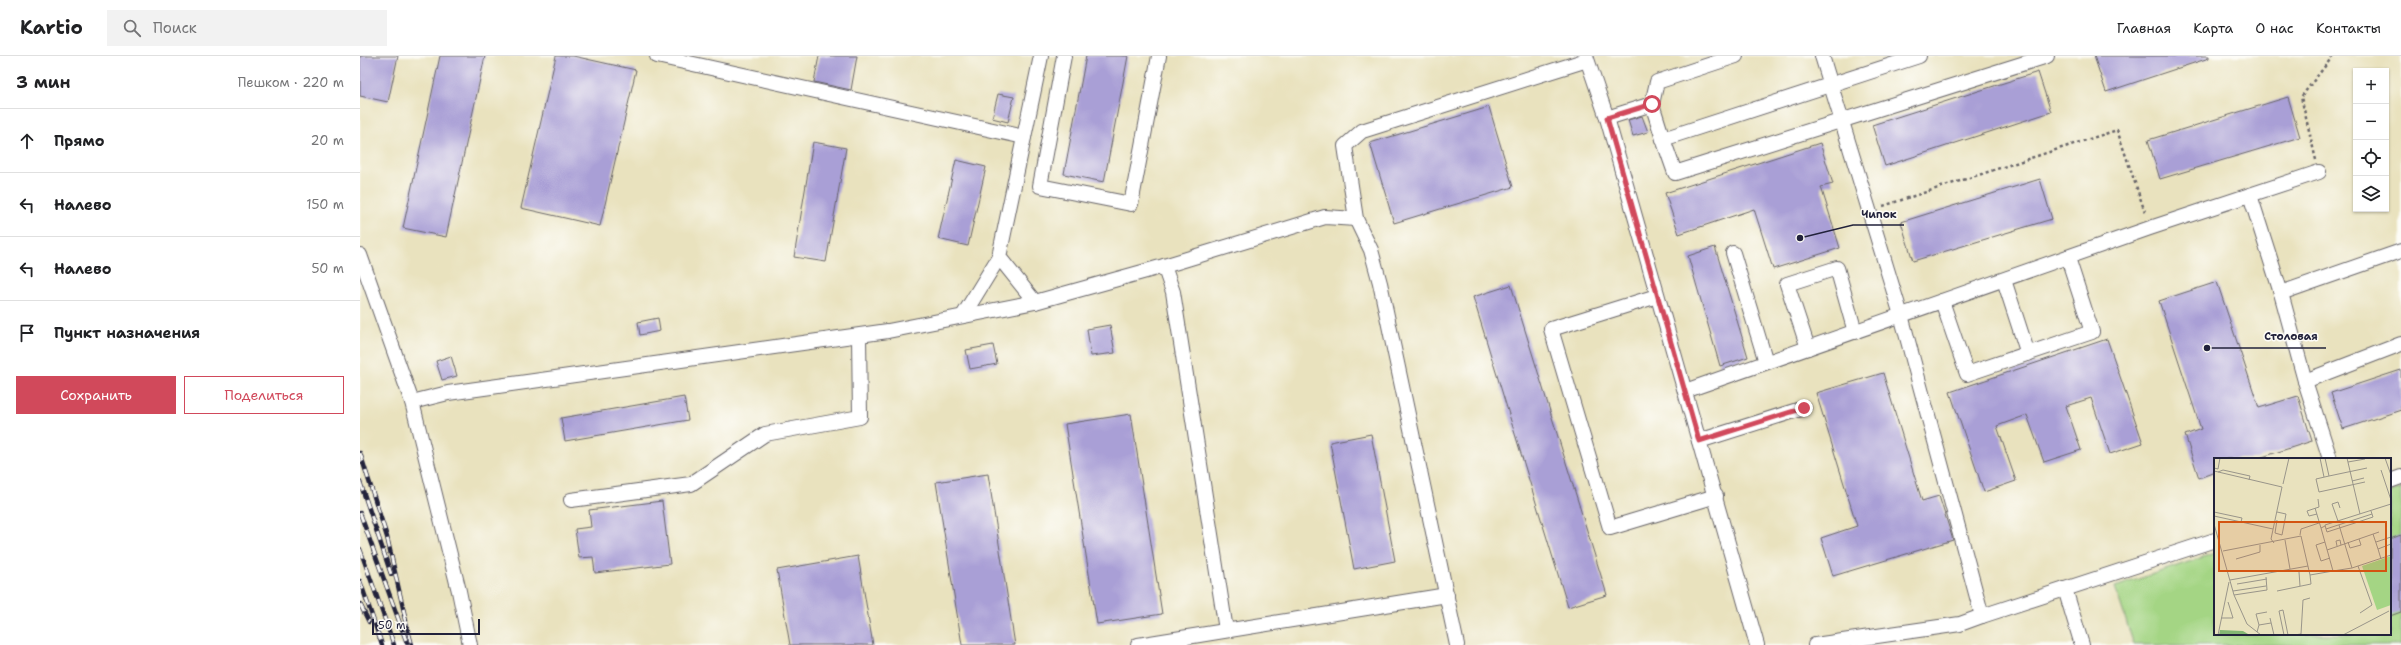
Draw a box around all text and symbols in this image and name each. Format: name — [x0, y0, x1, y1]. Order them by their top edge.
search box — [107, 10, 387, 46]
text: Kartio — [20, 15, 83, 40]
icon: search — [121, 17, 143, 39]
text: Поиск — [153, 18, 197, 38]
text: Главная — [2117, 19, 2171, 37]
text: Карта — [2193, 19, 2233, 37]
text: О нас — [2255, 19, 2294, 37]
text: Контакты — [2316, 19, 2381, 37]
map controls — [2353, 68, 2389, 212]
button: + — [2353, 68, 2389, 104]
text: 3 мин — [16, 71, 71, 93]
text: Пешком · 220 m — [238, 74, 344, 91]
route start — [1643, 95, 1661, 113]
button: − — [2353, 104, 2389, 140]
icon: ahead — [16, 130, 38, 152]
text: Прямо — [54, 131, 104, 151]
text: 20 m — [311, 132, 344, 149]
button: locate — [2353, 140, 2389, 176]
button: layers — [2353, 176, 2389, 212]
icon: left — [16, 194, 38, 216]
text: Налево — [54, 195, 112, 215]
text: 150 m — [306, 196, 344, 213]
callout: Чипок — [1853, 202, 1904, 225]
text: Чипок — [1861, 207, 1897, 222]
icon: left — [16, 258, 38, 280]
text: Налево — [54, 259, 112, 279]
text: 50 m — [311, 260, 344, 277]
icon: arrive — [16, 322, 38, 344]
text: Пункт назначения — [54, 323, 200, 343]
callout: Столовая — [2257, 325, 2326, 348]
text: Столовая — [2264, 329, 2318, 344]
button: Сохранить — [16, 376, 176, 414]
button: Поделиться — [184, 376, 344, 414]
route end — [1795, 399, 1813, 417]
inset map — [2214, 458, 2391, 635]
scale bar — [372, 617, 480, 636]
text: 50 m — [378, 618, 406, 633]

